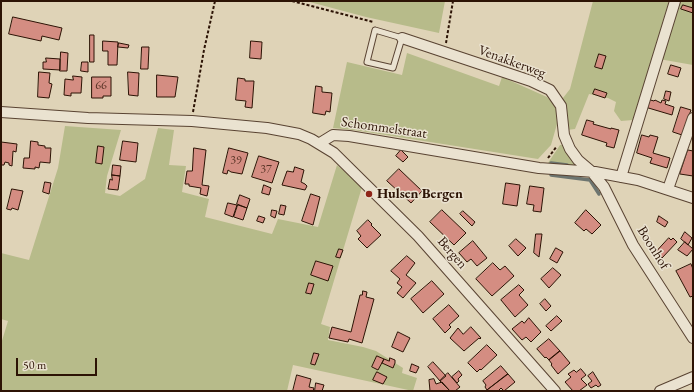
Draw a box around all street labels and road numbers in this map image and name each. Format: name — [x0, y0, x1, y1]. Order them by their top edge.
street label: Venakkerweg — [476, 42, 548, 82]
street label: Schommelstraat — [340, 114, 428, 142]
street label: Boonhof — [633, 223, 673, 273]
street label: Bergen — [433, 233, 471, 273]

